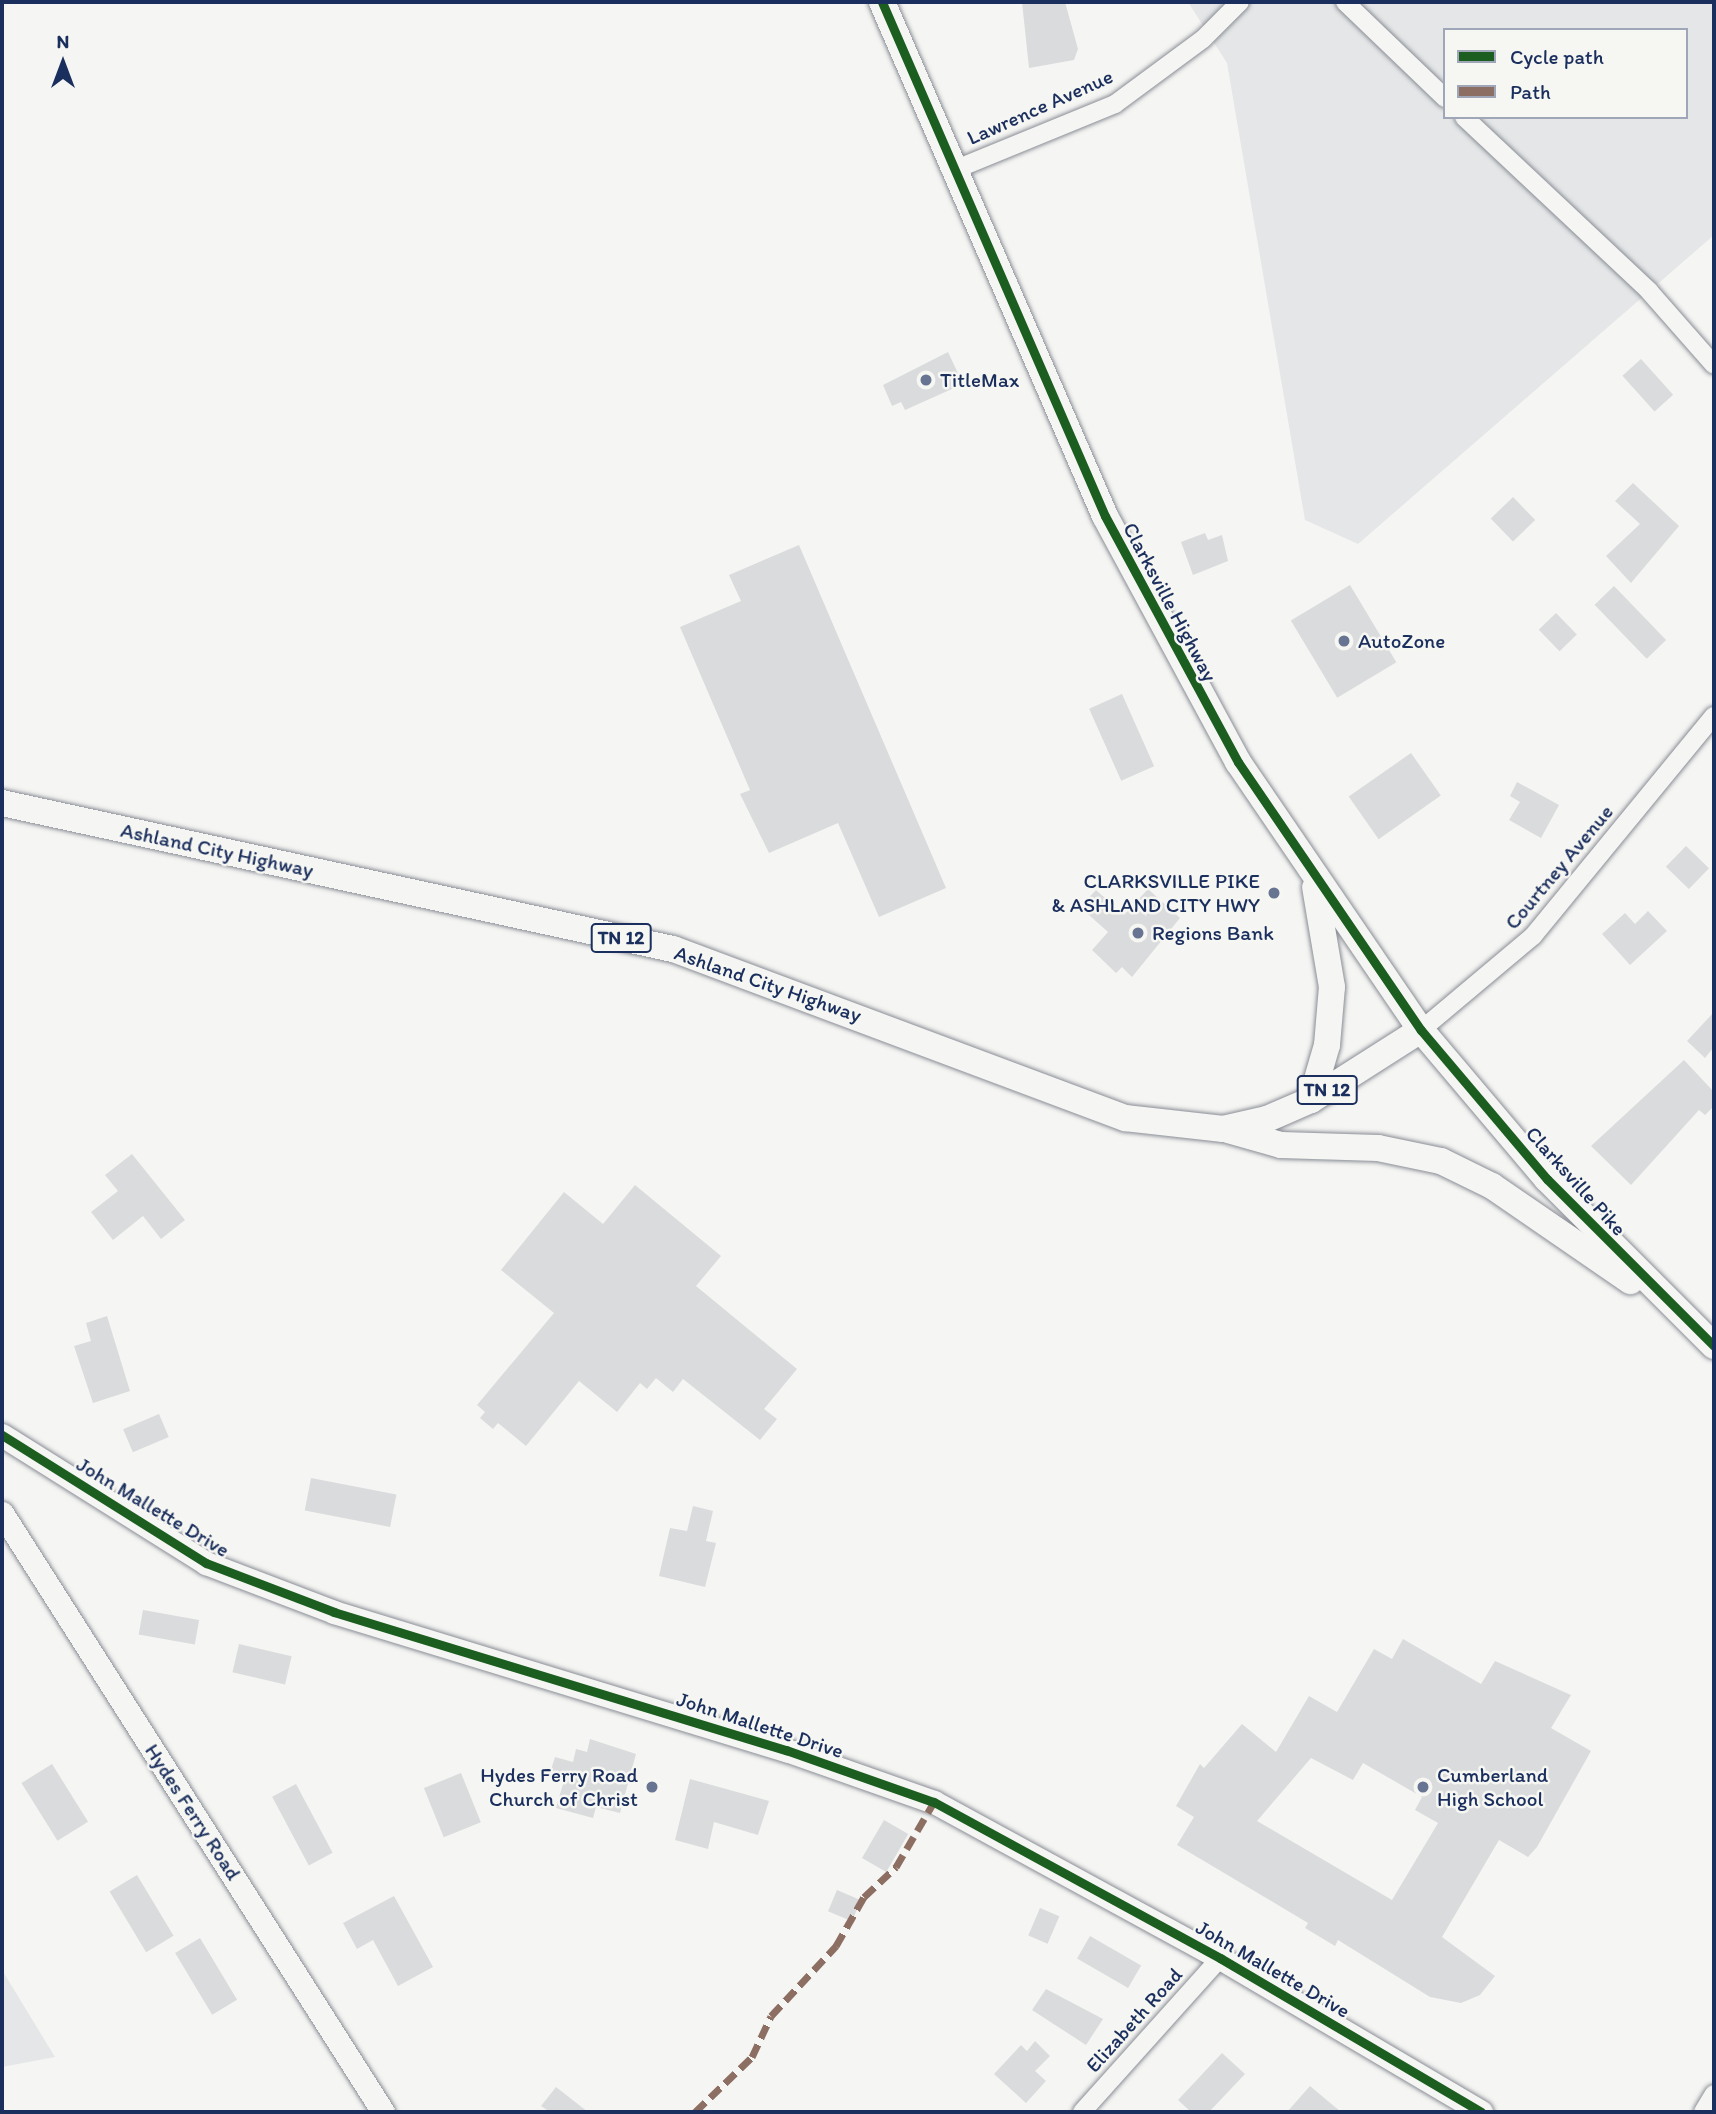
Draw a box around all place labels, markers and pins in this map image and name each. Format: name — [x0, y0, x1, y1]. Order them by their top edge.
place label: TitleMax — [940, 367, 1019, 393]
marker: TitleMax — [918, 372, 934, 388]
place label: AutoZone — [1358, 628, 1445, 654]
marker: AutoZone — [1336, 633, 1352, 649]
place label: CLARKSVILLE PIKE & ASHLAND CITY HWY — [1051, 868, 1260, 918]
marker: CLARKSVILLE PIKE & ASHLAND CITY HWY — [1266, 885, 1282, 901]
place label: Regions Bank — [1152, 920, 1274, 946]
marker: Regions Bank — [1130, 925, 1146, 941]
place label: Hydes Ferry Road Church of Christ — [482, 1762, 638, 1812]
place label: Cumberland High School — [1437, 1762, 1548, 1812]
marker: Hydes Ferry Road Church of Christ — [644, 1779, 660, 1795]
marker: Cumberland High School — [1415, 1779, 1431, 1795]

